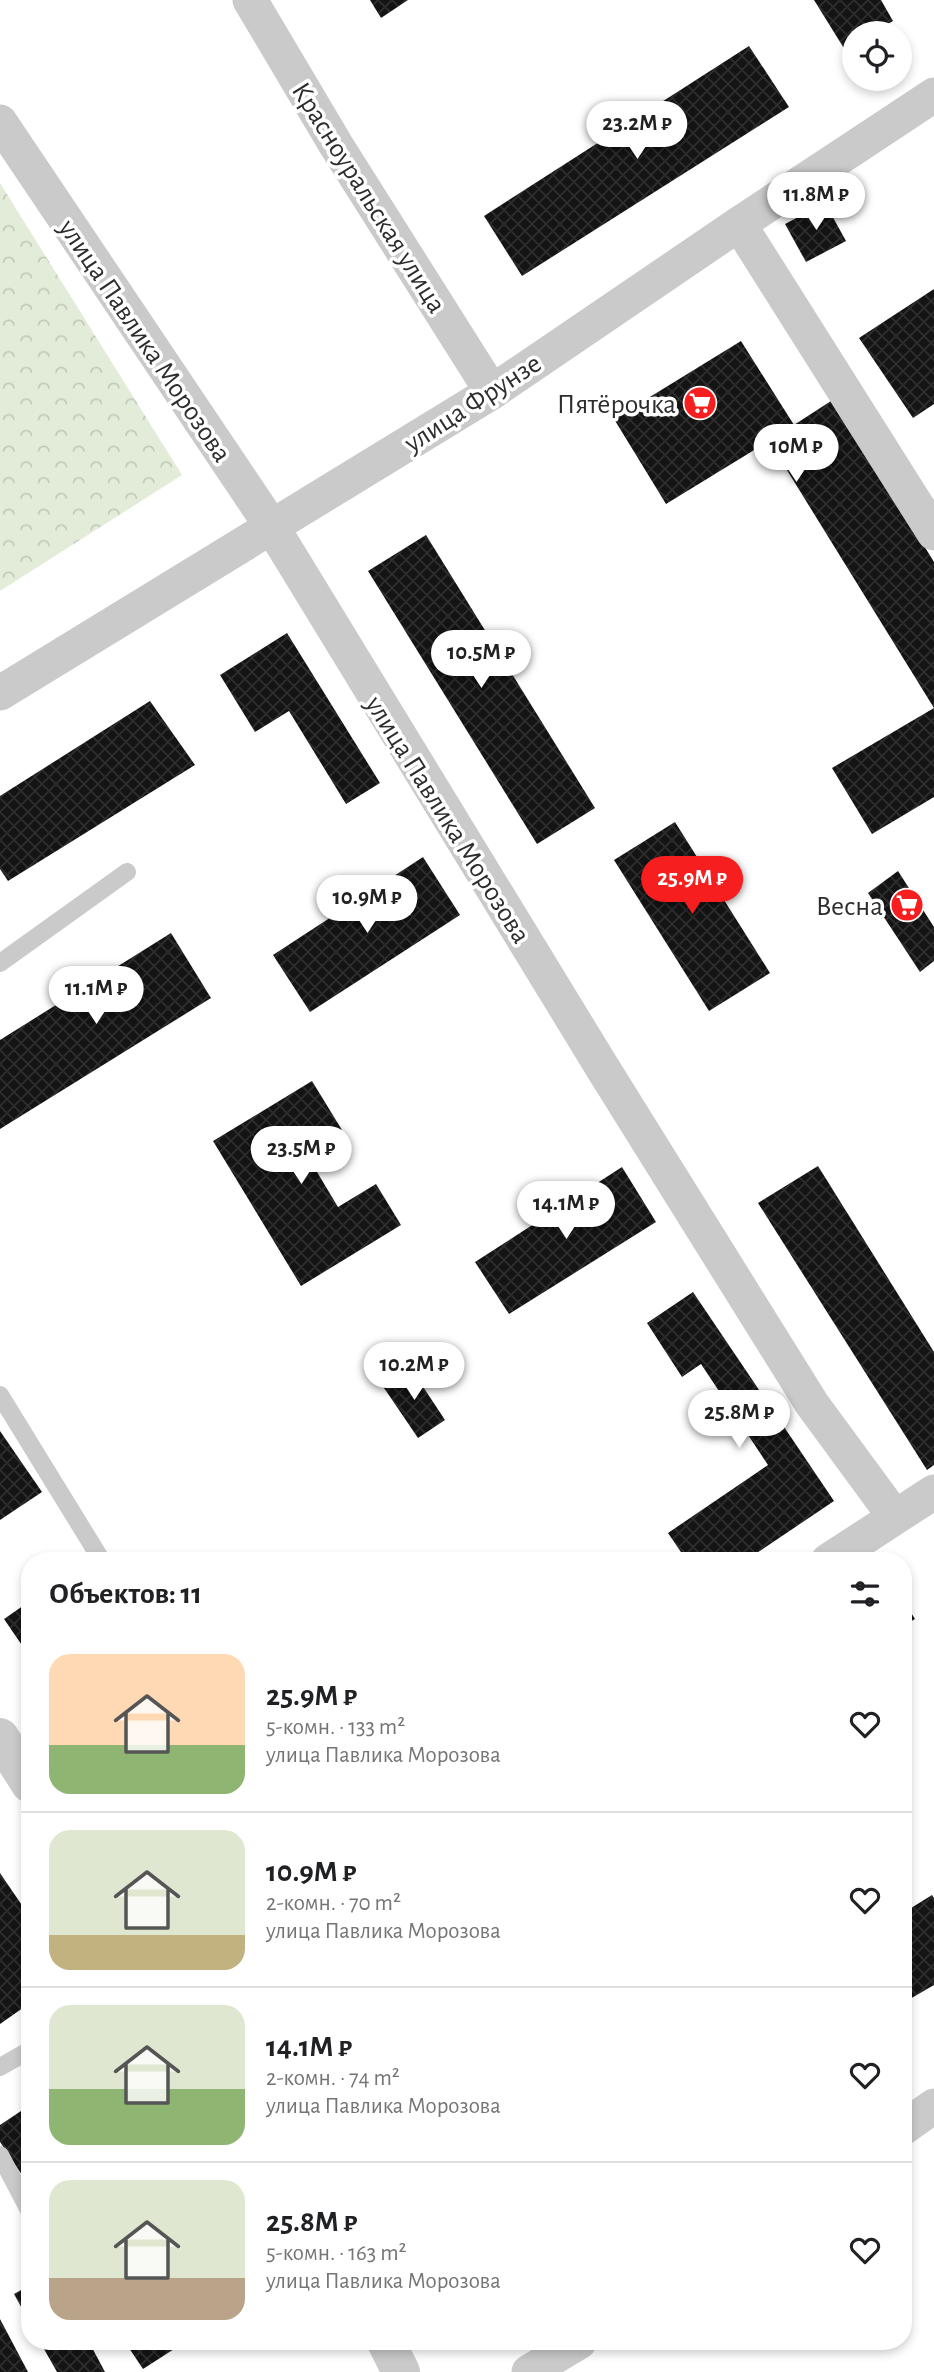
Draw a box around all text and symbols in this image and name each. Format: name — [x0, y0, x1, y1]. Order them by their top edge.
map controls — [842, 21, 912, 91]
button: locate — [842, 21, 912, 91]
street label: Красноуральская улица — [286, 78, 451, 318]
pin: 23.2M ₽ — [572, 102, 702, 161]
text: 23.2M ₽ — [602, 112, 672, 135]
pin: 11.8M ₽ — [751, 173, 881, 232]
text: 11.8M ₽ — [783, 183, 849, 206]
street label: улица Павлика Морозова — [52, 214, 236, 468]
street label: улица Фрунзе — [399, 349, 547, 459]
supermarket icon: Пятёрочка — [681, 384, 719, 422]
place label: Пятёрочка — [557, 391, 676, 419]
pin: 10M ₽ — [747, 424, 845, 484]
text: 10M ₽ — [770, 435, 822, 458]
pin: 10.5M ₽ — [416, 630, 546, 690]
text: 10.5M ₽ — [447, 641, 515, 664]
street label: улица Павлика Морозова — [359, 691, 535, 949]
pin: 25.9M ₽ — [627, 856, 757, 916]
text: 25.9M ₽ — [657, 867, 727, 890]
pin: 10.9M ₽ — [302, 876, 432, 935]
text: 10.9M ₽ — [332, 886, 402, 909]
supermarket icon: Весна — [888, 886, 926, 924]
place label: Весна — [816, 893, 883, 921]
pin: 11.1M ₽ — [31, 967, 161, 1026]
text: 11.1M ₽ — [65, 977, 127, 1000]
pin: 23.5M ₽ — [236, 1126, 366, 1186]
text: 23.5M ₽ — [267, 1137, 335, 1160]
pin: 14.1M ₽ — [501, 1182, 631, 1241]
text: 14.1M ₽ — [533, 1192, 599, 1215]
pin: 10.2M ₽ — [349, 1342, 479, 1402]
text: 10.2M ₽ — [380, 1353, 448, 1376]
pin: 25.8M ₽ — [674, 1390, 804, 1450]
text: 25.8M ₽ — [704, 1401, 774, 1424]
icon: filters — [846, 1575, 884, 1613]
text: Объектов: 11 — [49, 1579, 202, 1609]
text: 25.9M ₽ — [266, 1681, 357, 1711]
icon: home — [105, 1682, 189, 1766]
icon: heart — [846, 1705, 884, 1743]
text: 5-комн. · 133 m² — [266, 1716, 405, 1739]
text: улица Павлика Морозова — [266, 1744, 501, 1767]
text: 10.9M ₽ — [266, 1857, 356, 1887]
icon: home — [105, 1858, 189, 1942]
icon: heart — [846, 1881, 884, 1919]
text: 2-комн. · 70 m² — [266, 1892, 401, 1915]
text: улица Павлика Морозова — [266, 1920, 501, 1943]
text: 14.1M ₽ — [266, 2032, 352, 2062]
icon: home — [105, 2033, 189, 2117]
icon: heart — [846, 2056, 884, 2094]
text: 2-комн. · 74 m² — [266, 2067, 400, 2090]
text: улица Павлика Морозова — [266, 2095, 501, 2118]
text: 25.8M ₽ — [266, 2207, 357, 2237]
icon: home — [105, 2208, 189, 2292]
icon: heart — [846, 2231, 884, 2269]
text: 5-комн. · 163 m² — [266, 2242, 407, 2265]
text: улица Павлика Морозова — [266, 2270, 501, 2293]

